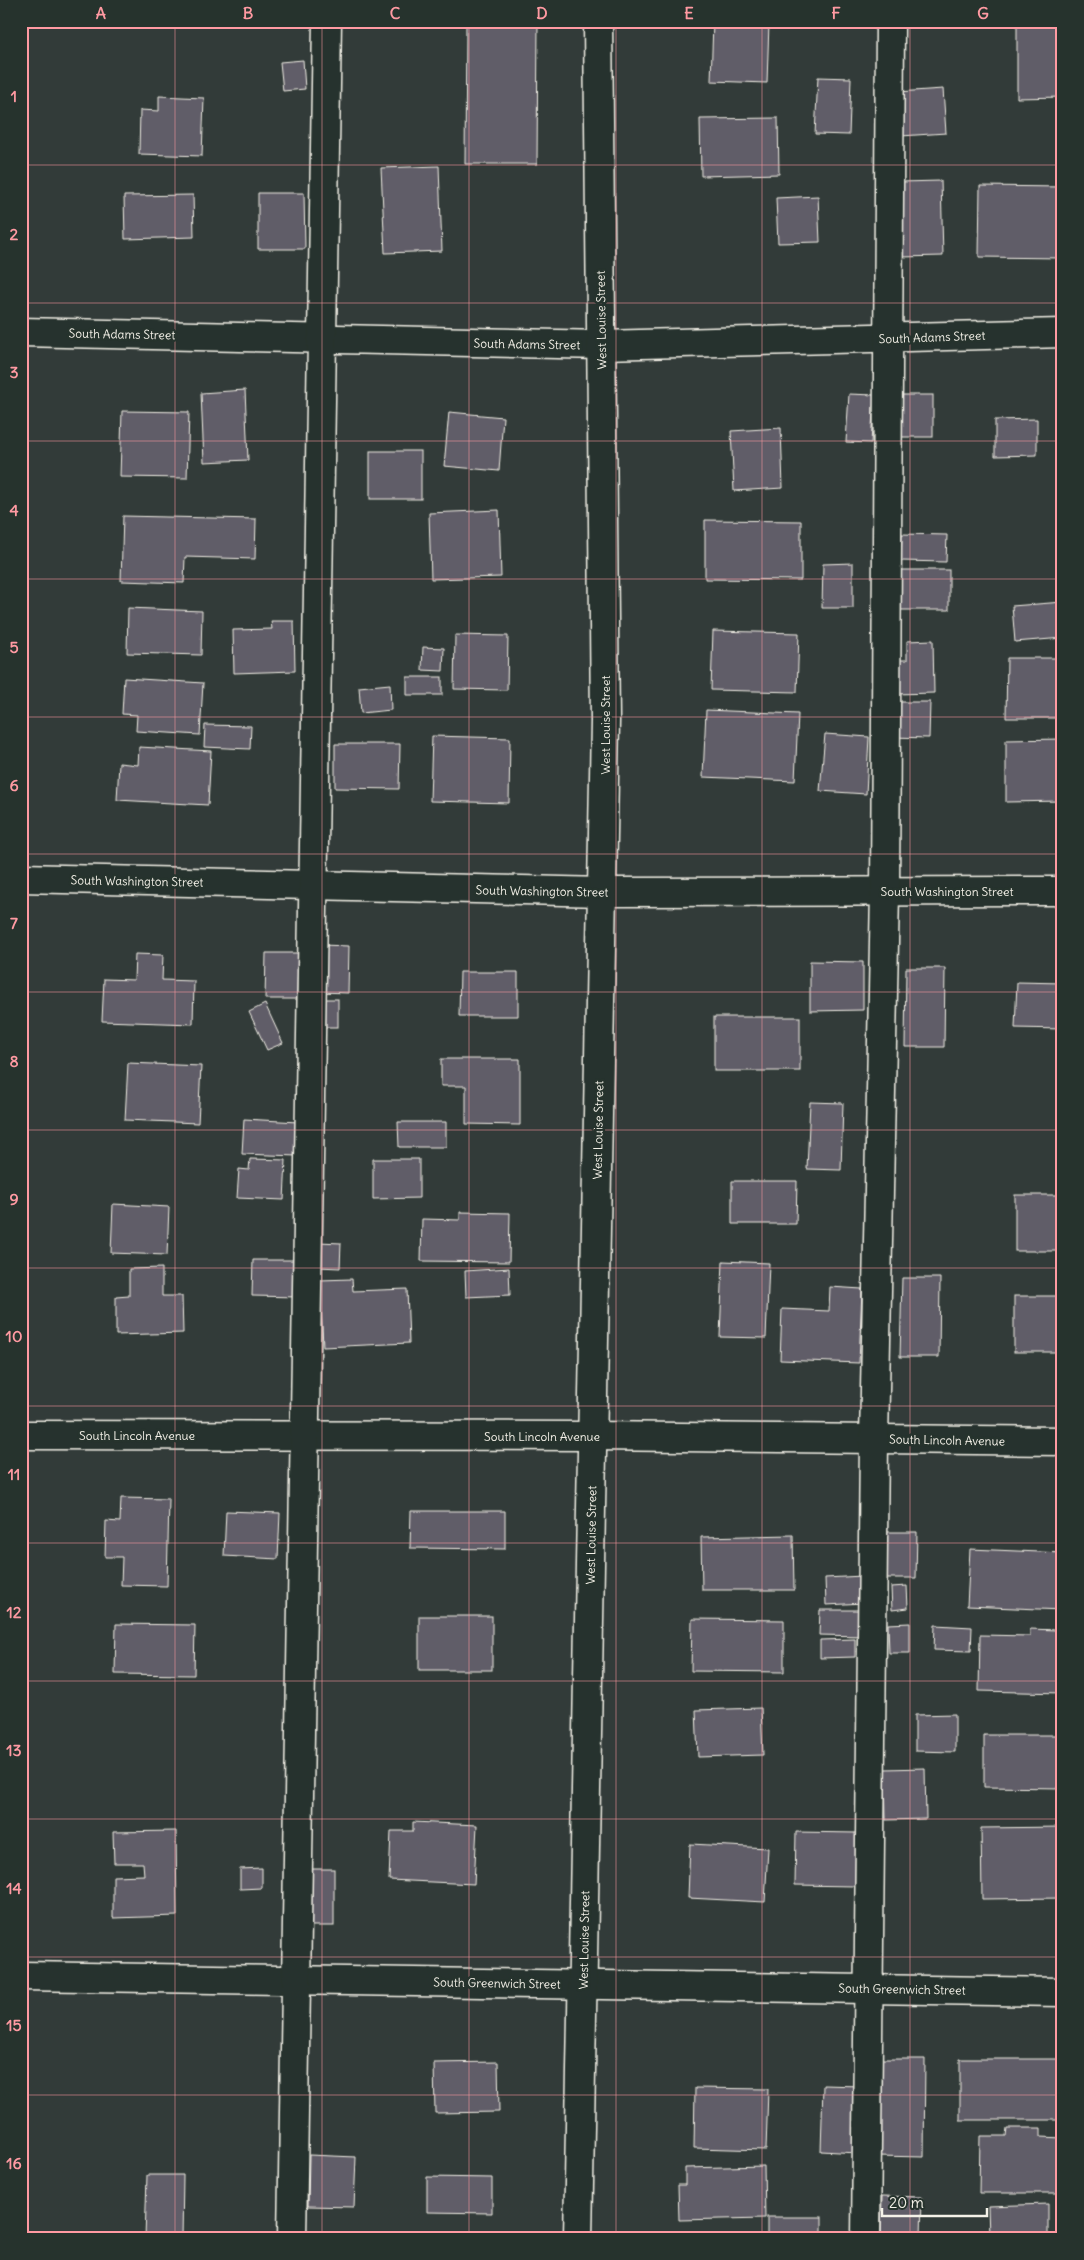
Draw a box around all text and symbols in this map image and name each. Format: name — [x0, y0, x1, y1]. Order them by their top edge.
text: A — [96, 3, 106, 23]
text: B — [243, 3, 254, 23]
text: C — [390, 3, 401, 23]
text: D — [536, 3, 548, 23]
text: E — [684, 3, 694, 23]
text: F — [831, 3, 841, 23]
text: G — [977, 3, 989, 23]
text: 1 — [11, 86, 17, 106]
text: 2 — [10, 224, 19, 244]
street label: West Louise Street — [593, 270, 609, 370]
street label: South Adams Street — [69, 326, 175, 342]
street label: South Adams Street — [878, 328, 986, 346]
street label: South Adams Street — [474, 336, 580, 352]
text: 3 — [9, 362, 19, 382]
text: 4 — [9, 500, 19, 520]
text: 5 — [9, 637, 19, 657]
street label: West Louise Street — [598, 676, 613, 774]
text: 6 — [9, 775, 19, 795]
street label: South Washington Street — [70, 872, 204, 890]
street label: South Washington Street — [475, 882, 609, 900]
street label: South Washington Street — [881, 884, 1013, 899]
text: 7 — [10, 913, 18, 933]
text: 8 — [9, 1051, 19, 1071]
street label: West Louise Street — [590, 1080, 606, 1180]
text: 9 — [9, 1189, 19, 1209]
text: 10 — [6, 1326, 22, 1346]
street label: South Lincoln Avenue — [79, 1428, 195, 1443]
street label: South Lincoln Avenue — [484, 1429, 600, 1444]
street label: South Lincoln Avenue — [889, 1431, 1005, 1449]
text: 11 — [8, 1464, 20, 1484]
street label: West Louise Street — [583, 1485, 599, 1585]
text: 12 — [6, 1602, 22, 1622]
text: 13 — [6, 1740, 22, 1760]
text: 14 — [6, 1878, 22, 1898]
street label: West Louise Street — [576, 1890, 592, 1990]
street label: South Greenwich Street — [433, 1974, 561, 1992]
street label: South Greenwich Street — [838, 1980, 966, 1998]
text: 15 — [6, 2015, 22, 2035]
text: 16 — [6, 2153, 22, 2173]
scale bar — [882, 2185, 986, 2217]
text: 20 m — [889, 2193, 924, 2212]

